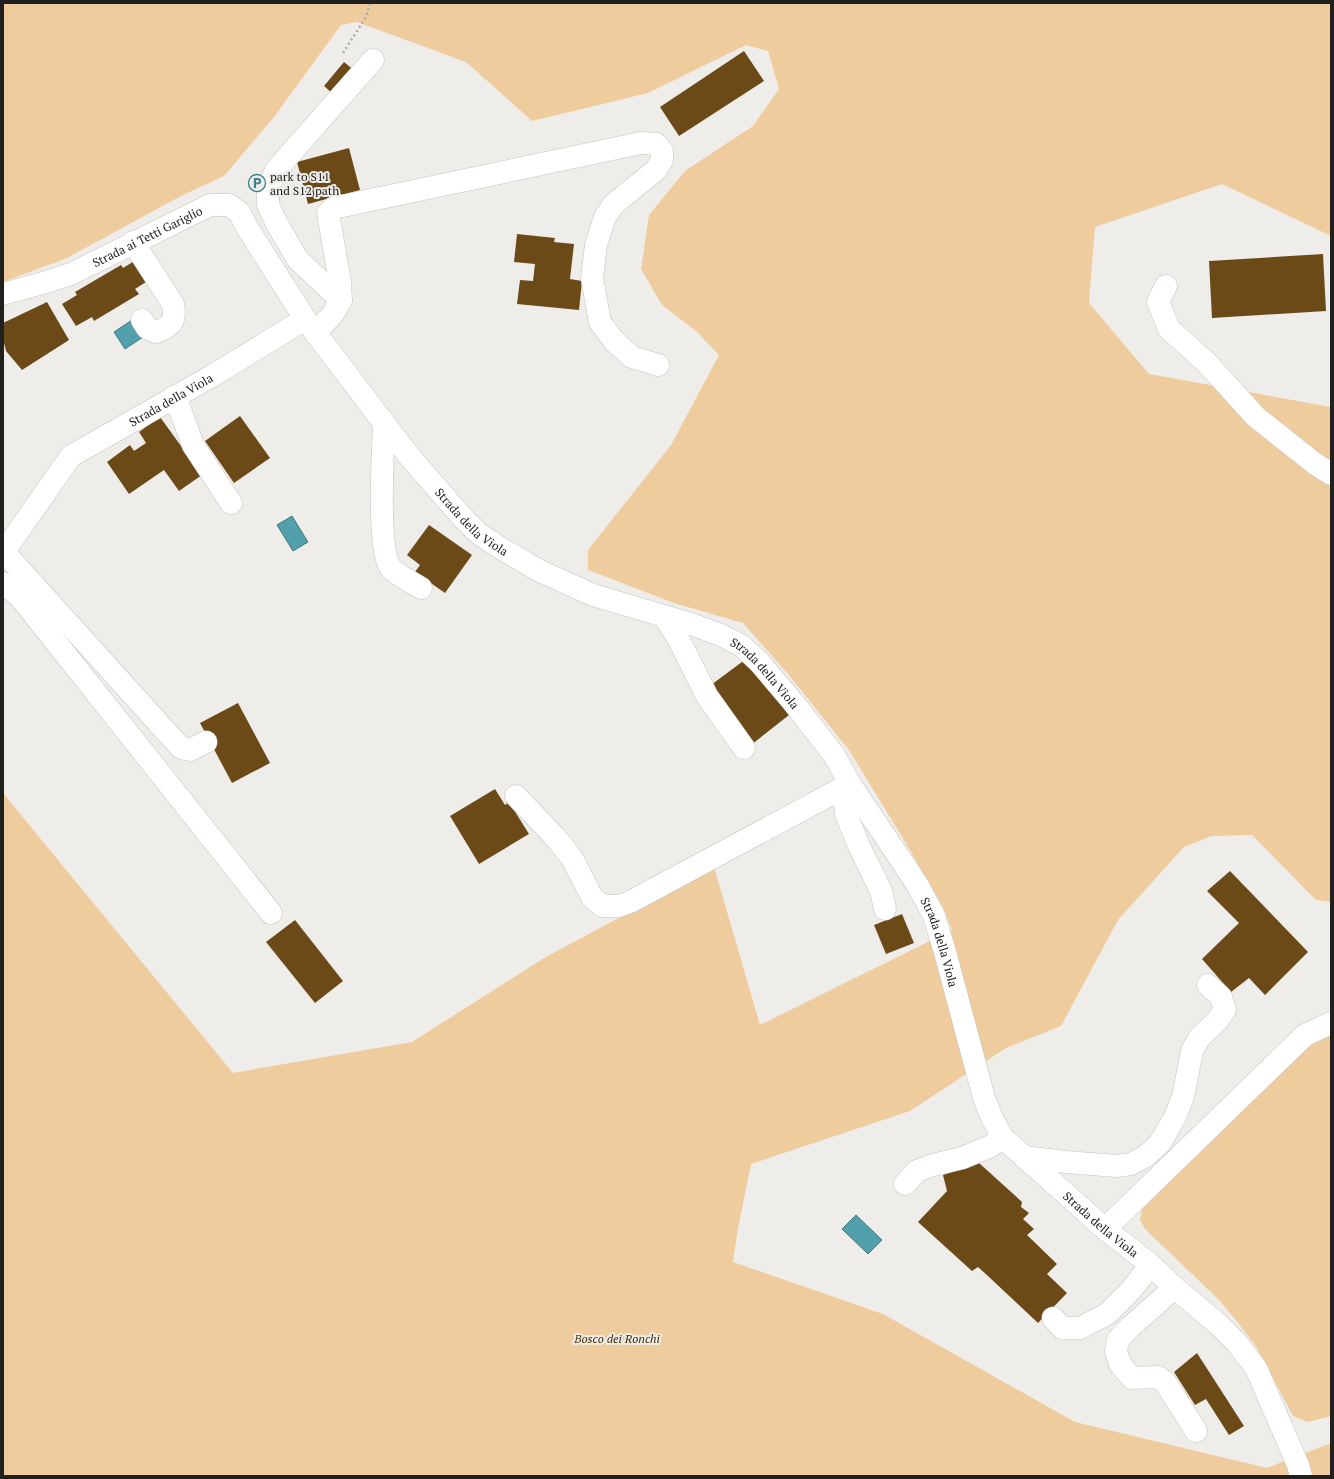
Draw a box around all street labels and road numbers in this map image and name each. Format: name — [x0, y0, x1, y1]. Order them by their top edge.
street label: Strada ai Tetti Gariglio — [90, 202, 205, 270]
street label: Strada della Viola — [126, 370, 215, 429]
street label: Strada della Viola — [432, 485, 511, 559]
street label: Strada della Viola — [728, 634, 803, 712]
street label: Strada della Viola — [918, 894, 962, 989]
street label: Strada della Viola — [1060, 1188, 1142, 1260]

